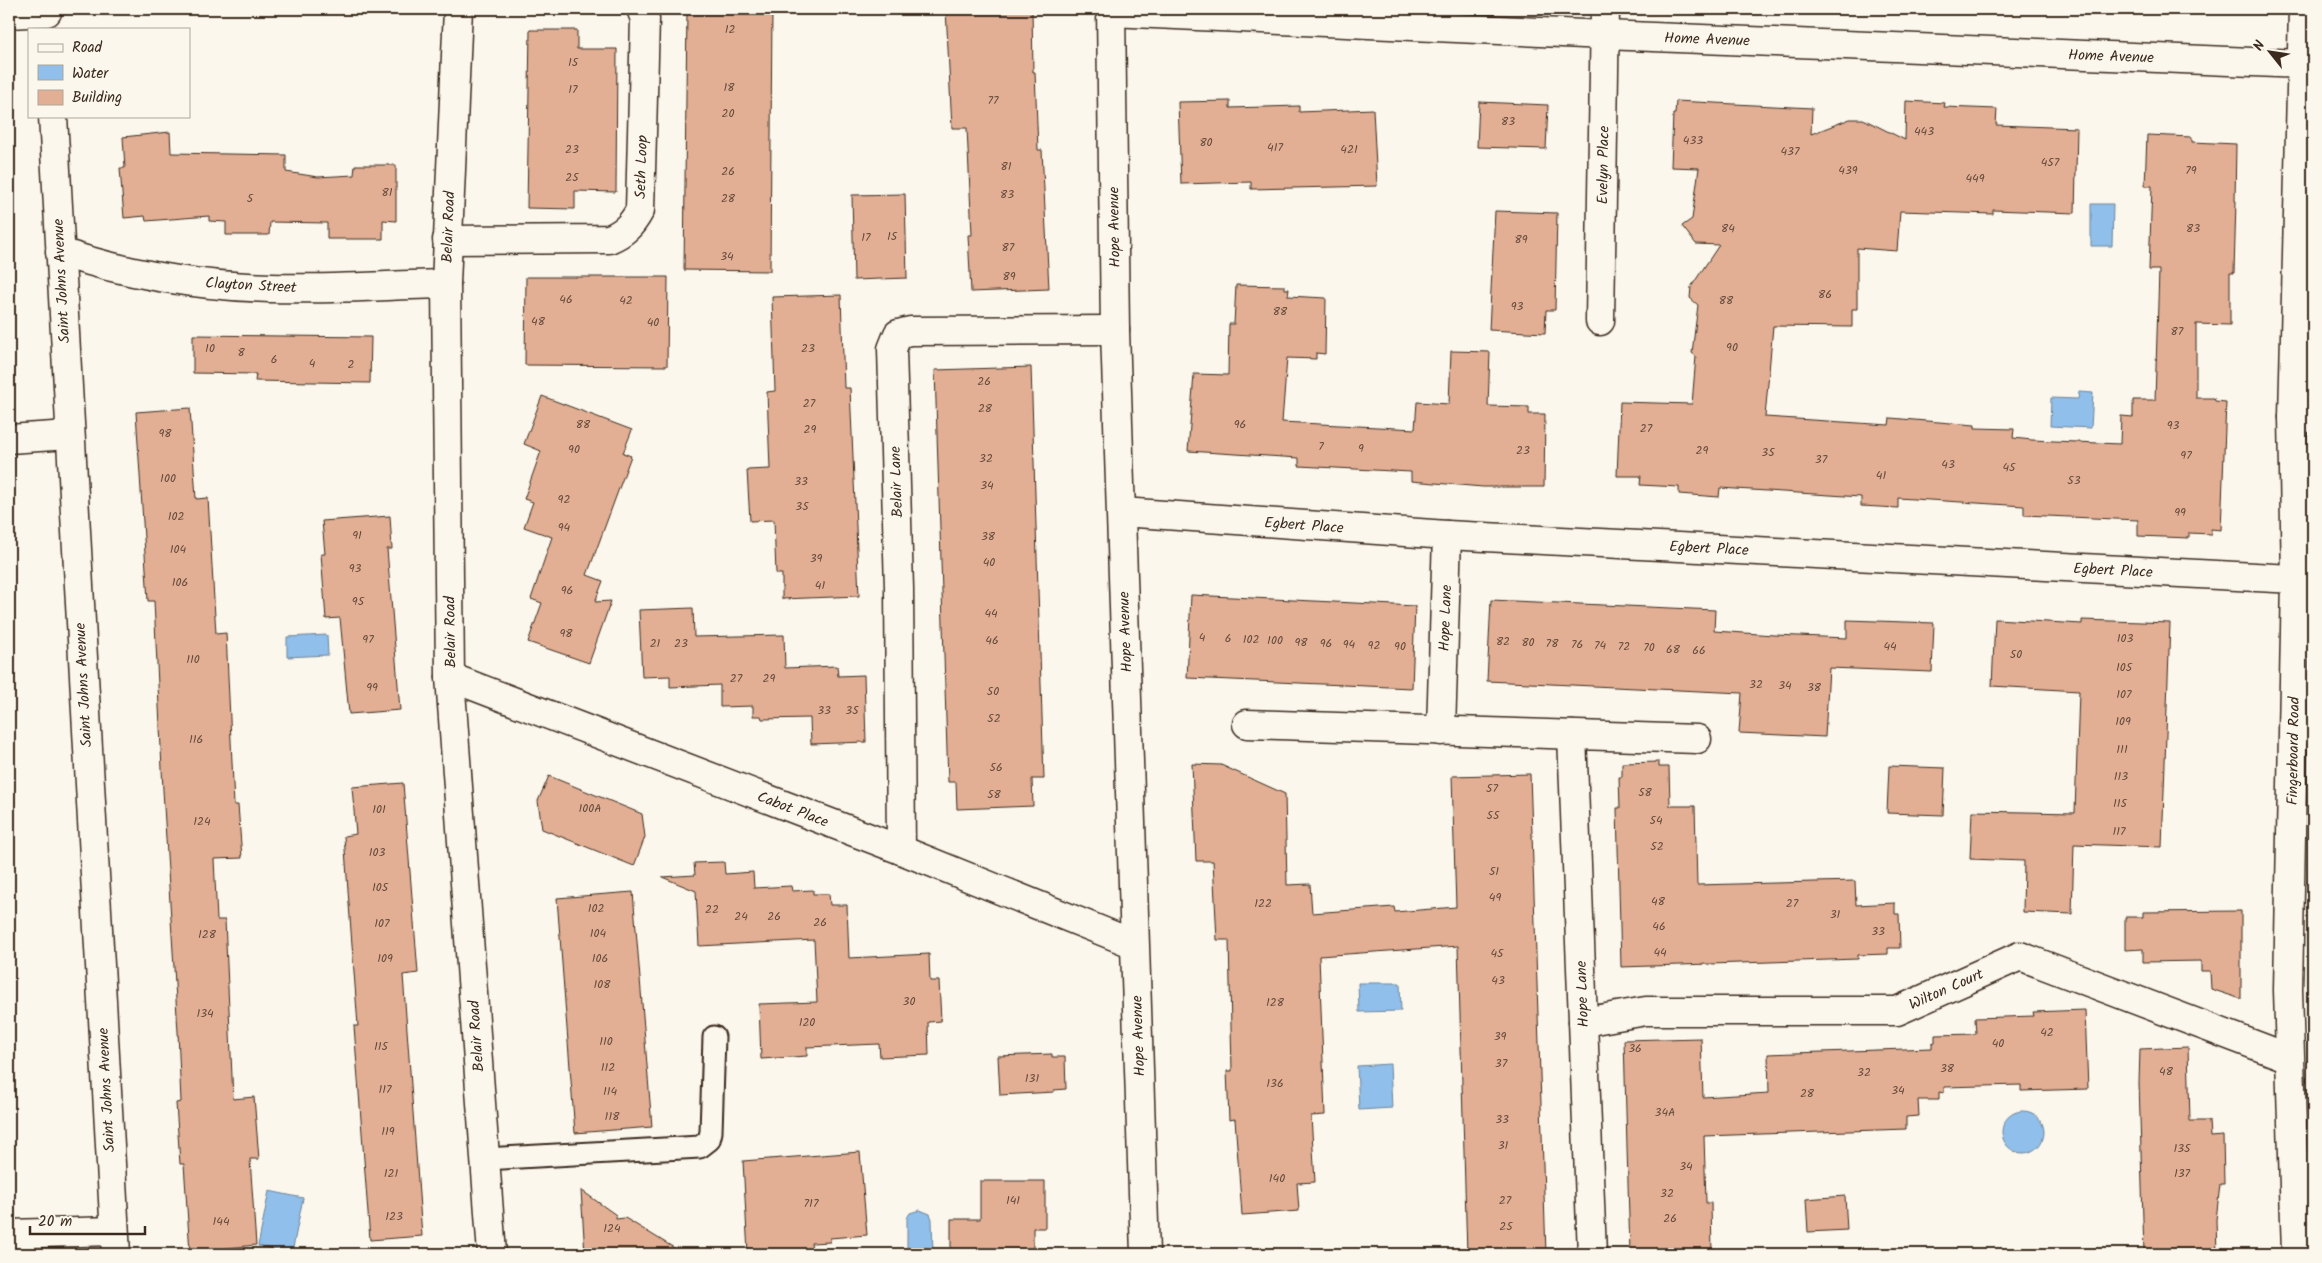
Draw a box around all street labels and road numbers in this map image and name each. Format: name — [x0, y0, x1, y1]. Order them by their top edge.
street label: Home Avenue — [1664, 27, 1750, 53]
street label: Home Avenue — [2068, 44, 2154, 70]
street label: Evelyn Place — [1591, 125, 1617, 205]
street label: Seth Loop — [629, 135, 655, 199]
street label: Hope Avenue — [1102, 186, 1128, 268]
street label: Belair Road — [436, 190, 462, 263]
street label: Saint Johns Avenue — [47, 218, 77, 344]
street label: Clayton Street — [205, 272, 297, 300]
street label: Belair Lane — [884, 446, 910, 518]
street label: Egbert Place — [1263, 511, 1345, 541]
street label: Egbert Place — [1669, 535, 1750, 563]
street label: Egbert Place — [2073, 557, 2154, 585]
street label: Hope Lane — [1433, 584, 1459, 652]
street label: Hope Avenue — [1113, 591, 1139, 673]
street label: Belair Road — [438, 595, 464, 668]
street label: Saint Johns Avenue — [69, 622, 99, 748]
street label: Fingerboard Road — [2281, 696, 2307, 805]
street label: Cabot Place — [753, 785, 832, 835]
street label: Hope Lane — [1570, 960, 1596, 1028]
street label: Wilton Court — [1905, 963, 1988, 1017]
street label: Hope Avenue — [1126, 995, 1152, 1077]
street label: Belair Road — [462, 999, 491, 1073]
street label: Saint Johns Avenue — [92, 1027, 122, 1153]

